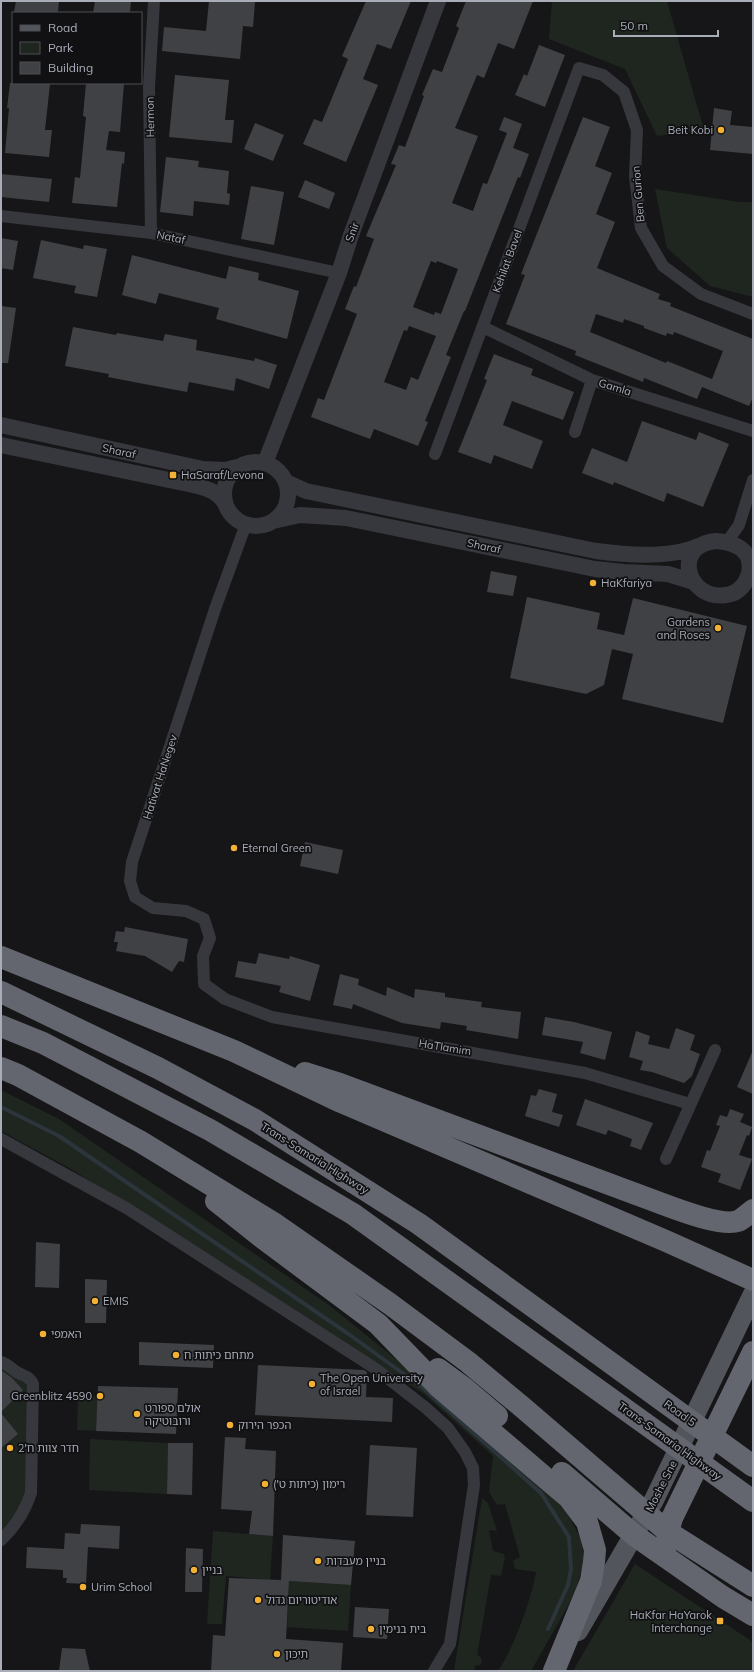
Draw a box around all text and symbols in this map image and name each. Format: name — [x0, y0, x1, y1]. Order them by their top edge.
legend — [12, 12, 142, 84]
scale bar — [614, 12, 718, 38]
text: 50 m — [620, 18, 648, 33]
text: Road — [48, 20, 77, 35]
text: Park — [48, 40, 74, 55]
text: Building — [48, 60, 93, 75]
street label: Hermon — [143, 96, 157, 138]
place label: Beit Kobi — [668, 123, 713, 137]
marker: Beit Kobi — [716, 125, 726, 135]
street label: Ben Gurion — [629, 165, 647, 223]
street label: Snir — [342, 220, 362, 244]
street label: Nataf — [155, 227, 187, 247]
street label: Kehilat Bavel — [489, 227, 525, 295]
street label: Gamla — [597, 375, 633, 399]
street label: Sharaf — [101, 441, 137, 461]
place label: HaSaraf/Levona — [181, 468, 264, 482]
marker: HaSaraf/Levona — [168, 470, 178, 480]
street label: Sharaf — [466, 536, 502, 556]
place label: HaKfariya — [601, 576, 652, 590]
marker: HaKfariya — [588, 578, 598, 588]
place label: Gardens and Roses — [657, 615, 710, 642]
marker: Gardens and Roses — [713, 623, 723, 633]
street label: Hativat HaNegev — [140, 733, 180, 821]
place label: Eternal Green — [242, 841, 311, 855]
marker: Eternal Green — [229, 843, 239, 853]
street label: HaTlamim — [418, 1036, 472, 1058]
street label: Trans-Samaria Highway — [259, 1119, 372, 1197]
place label: EMIS — [103, 1294, 129, 1308]
marker: EMIS — [90, 1296, 100, 1306]
place label: האמפי — [51, 1327, 82, 1341]
marker: האמפי — [38, 1329, 48, 1339]
place label: מתחם כיתות ח — [184, 1348, 254, 1362]
marker: מתחם כיתות ח — [171, 1350, 181, 1360]
place label: The Open University of Israel — [320, 1371, 423, 1398]
marker: The Open University of Israel — [307, 1379, 317, 1389]
place label: Greenblitz 4590 — [11, 1389, 92, 1403]
marker: Greenblitz 4590 — [95, 1391, 105, 1401]
street label: Road 5 — [661, 1397, 699, 1430]
street label: Trans-Samaria Highway — [616, 1399, 725, 1483]
place label: אולם ספורט ורובוטיקה — [145, 1401, 201, 1428]
marker: אולם ספורט ורובוטיקה — [132, 1409, 142, 1419]
place label: הכפר הירוק — [238, 1418, 291, 1432]
marker: הכפר הירוק — [225, 1420, 235, 1430]
place label: חדר צוות ח'2 — [18, 1441, 79, 1455]
marker: חדר צוות ח'2 — [5, 1443, 15, 1453]
street label: Moshe Sne — [642, 1458, 680, 1514]
place label: רימון (כיתות ט') — [273, 1477, 345, 1491]
marker: רימון (כיתות ט') — [260, 1479, 270, 1489]
place label: בניין מעבדות — [326, 1554, 386, 1568]
marker: בניין מעבדות — [313, 1556, 323, 1566]
place label: בניין — [202, 1563, 222, 1577]
marker: בניין — [189, 1565, 199, 1575]
place label: Urim School — [91, 1580, 152, 1594]
marker: Urim School — [78, 1582, 88, 1592]
place label: אודיטוריום גדול — [266, 1593, 337, 1607]
marker: אודיטוריום גדול — [253, 1595, 263, 1605]
place label: HaKfar HaYarok Interchange — [630, 1608, 712, 1635]
marker: HaKfar HaYarok Interchange — [715, 1616, 725, 1626]
place label: בית בנימין — [379, 1622, 426, 1636]
marker: בית בנימין — [366, 1624, 376, 1634]
place label: תיכון — [285, 1647, 308, 1661]
marker: תיכון — [272, 1649, 282, 1659]

